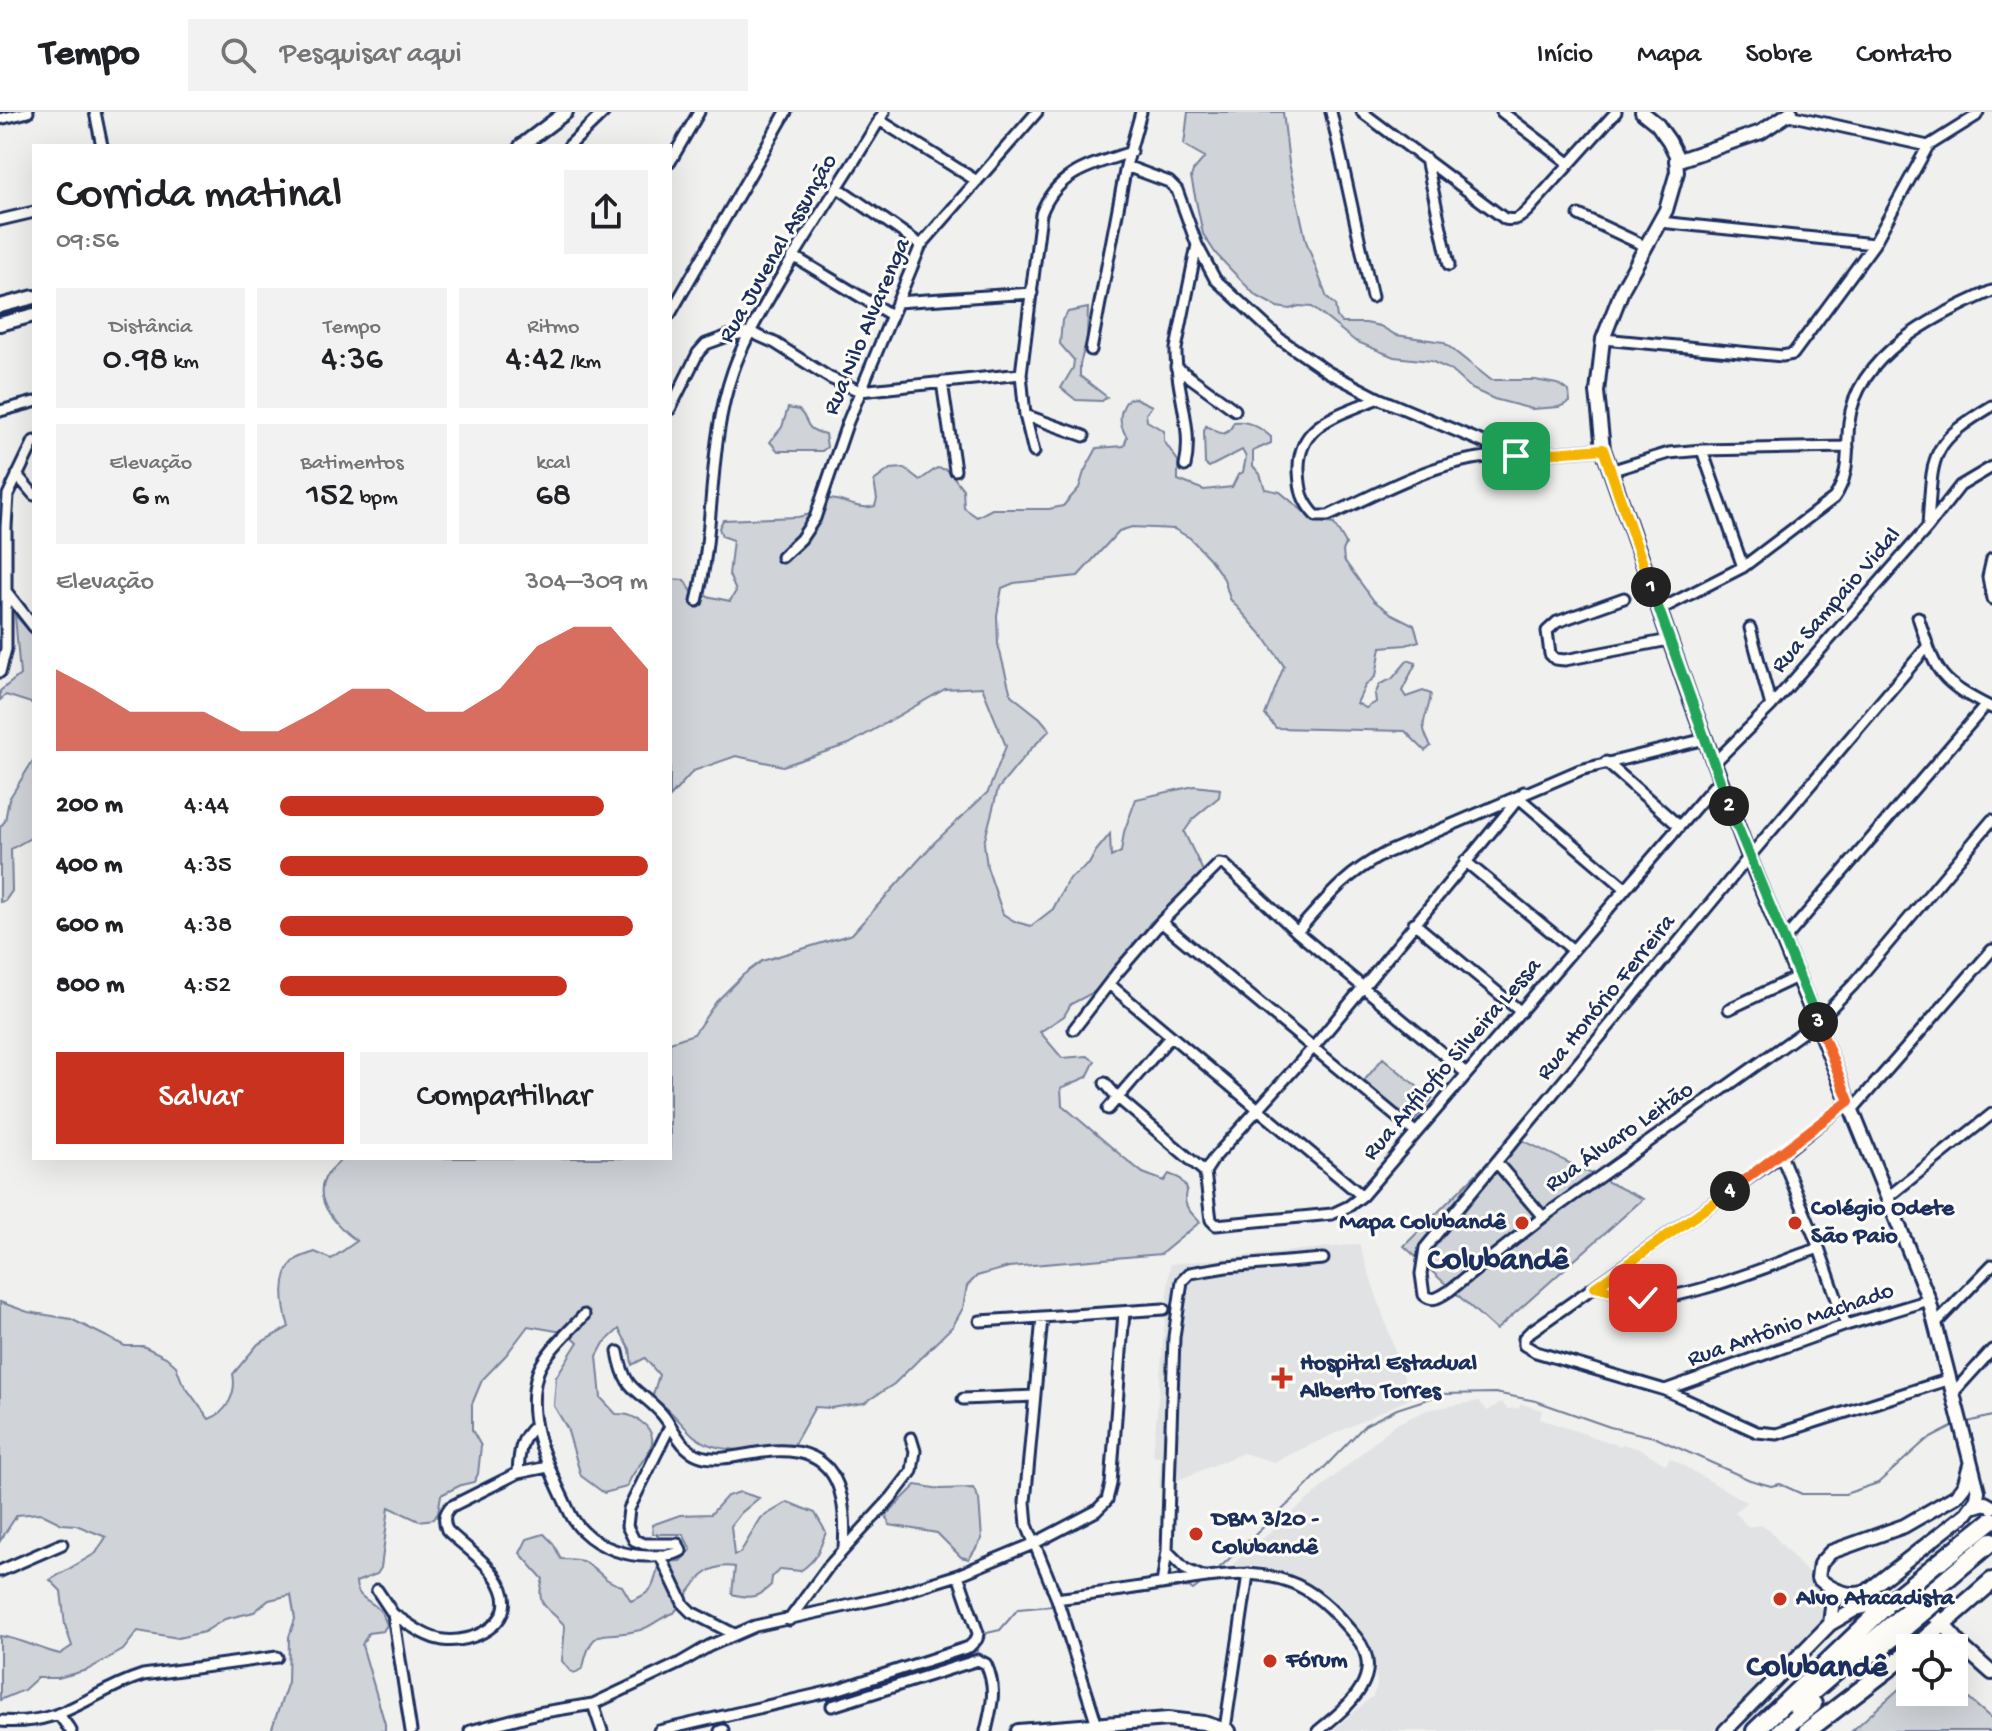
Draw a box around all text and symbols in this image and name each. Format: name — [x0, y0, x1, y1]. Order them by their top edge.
search box — [188, 19, 748, 91]
text: Tempo — [40, 33, 140, 77]
icon: search — [216, 33, 260, 77]
text: Pesquisar aqui — [280, 38, 462, 73]
text: Início — [1537, 39, 1593, 72]
text: Mapa — [1637, 39, 1701, 72]
text: Sobre — [1745, 39, 1812, 72]
text: Contato — [1856, 39, 1952, 72]
street label: Rua Juvenal Assunção — [713, 149, 845, 349]
button: share — [564, 170, 648, 254]
text: Corrida matinal — [56, 171, 342, 223]
text: 09:56 — [56, 227, 119, 258]
street label: Rua Nilo Alvarenga — [818, 233, 919, 420]
text: Distância — [109, 315, 192, 341]
text: Tempo — [323, 315, 381, 341]
text: Ritmo — [527, 315, 579, 341]
text: 0.98 — [103, 341, 168, 381]
text: 4:36 — [321, 341, 383, 381]
text: 4:42 — [506, 341, 565, 381]
text: km — [168, 350, 199, 376]
text: /km — [565, 350, 601, 376]
pin — [1482, 422, 1550, 490]
icon: arrive — [1494, 434, 1538, 478]
text: Elevação — [109, 451, 192, 477]
text: Batimentos — [300, 451, 404, 477]
text: kcal — [536, 451, 570, 477]
text: 6 — [132, 477, 149, 517]
text: 152 — [306, 477, 354, 517]
text: 68 — [535, 477, 571, 517]
text: m — [149, 486, 170, 512]
text: bpm — [354, 486, 398, 512]
street label: Rua Sampaio Vidal — [1766, 522, 1908, 680]
pin: 1 — [1631, 567, 1671, 607]
text: Elevação — [56, 568, 154, 599]
text: 304–309 m — [526, 568, 648, 599]
text: 1 — [1647, 574, 1655, 600]
pin: 2 — [1709, 786, 1749, 826]
text: 200 m — [56, 791, 123, 822]
text: 4:44 — [184, 791, 229, 822]
text: 2 — [1724, 793, 1734, 819]
text: 400 m — [56, 851, 122, 882]
text: 4:35 — [184, 851, 232, 882]
street label: Rua Honório Ferreira — [1531, 908, 1683, 1087]
text: 600 m — [56, 911, 123, 942]
text: 4:38 — [184, 911, 232, 942]
street label: Rua Anfilofio Silveira Lessa — [1357, 952, 1549, 1167]
text: 800 m — [56, 971, 124, 1002]
text: 4:52 — [184, 971, 231, 1002]
pin: 3 — [1798, 1002, 1838, 1042]
text: 3 — [1812, 1009, 1824, 1035]
button: Salvar — [56, 1052, 344, 1144]
button: Compartilhar — [360, 1052, 648, 1144]
street label: Rua Álvaro Leitão — [1540, 1076, 1700, 1200]
pin: 4 — [1710, 1171, 1750, 1211]
text: 4 — [1725, 1178, 1735, 1204]
place label: Colégio Odete São Paio — [1811, 1195, 1956, 1252]
place label: Mapa Colubandê — [1339, 1209, 1508, 1238]
marker: Mapa Colubandê — [1513, 1214, 1531, 1232]
marker: Colégio Odete São Paio — [1786, 1214, 1804, 1232]
district label: Colubandê — [1427, 1243, 1570, 1281]
pin — [1609, 1264, 1677, 1332]
icon: check — [1621, 1276, 1665, 1320]
street label: Rua Antônio Machado — [1684, 1277, 1898, 1375]
place label: Hospital Estadual Alberto Torres — [1299, 1350, 1477, 1407]
marker: Hospital Estadual Alberto Torres — [1271, 1367, 1293, 1389]
place label: DBM 3/20 - Colubandê — [1210, 1506, 1320, 1563]
marker: DBM 3/20 - Colubandê — [1187, 1525, 1205, 1543]
place label: Alvo Atacadista — [1795, 1585, 1956, 1614]
marker: Alvo Atacadista — [1771, 1590, 1789, 1608]
map controls — [1896, 1634, 1968, 1706]
button: locate — [1896, 1634, 1968, 1706]
place label: Fórum — [1285, 1647, 1348, 1676]
district label: Colubandê — [1746, 1650, 1889, 1688]
marker: Fórum — [1261, 1652, 1279, 1670]

